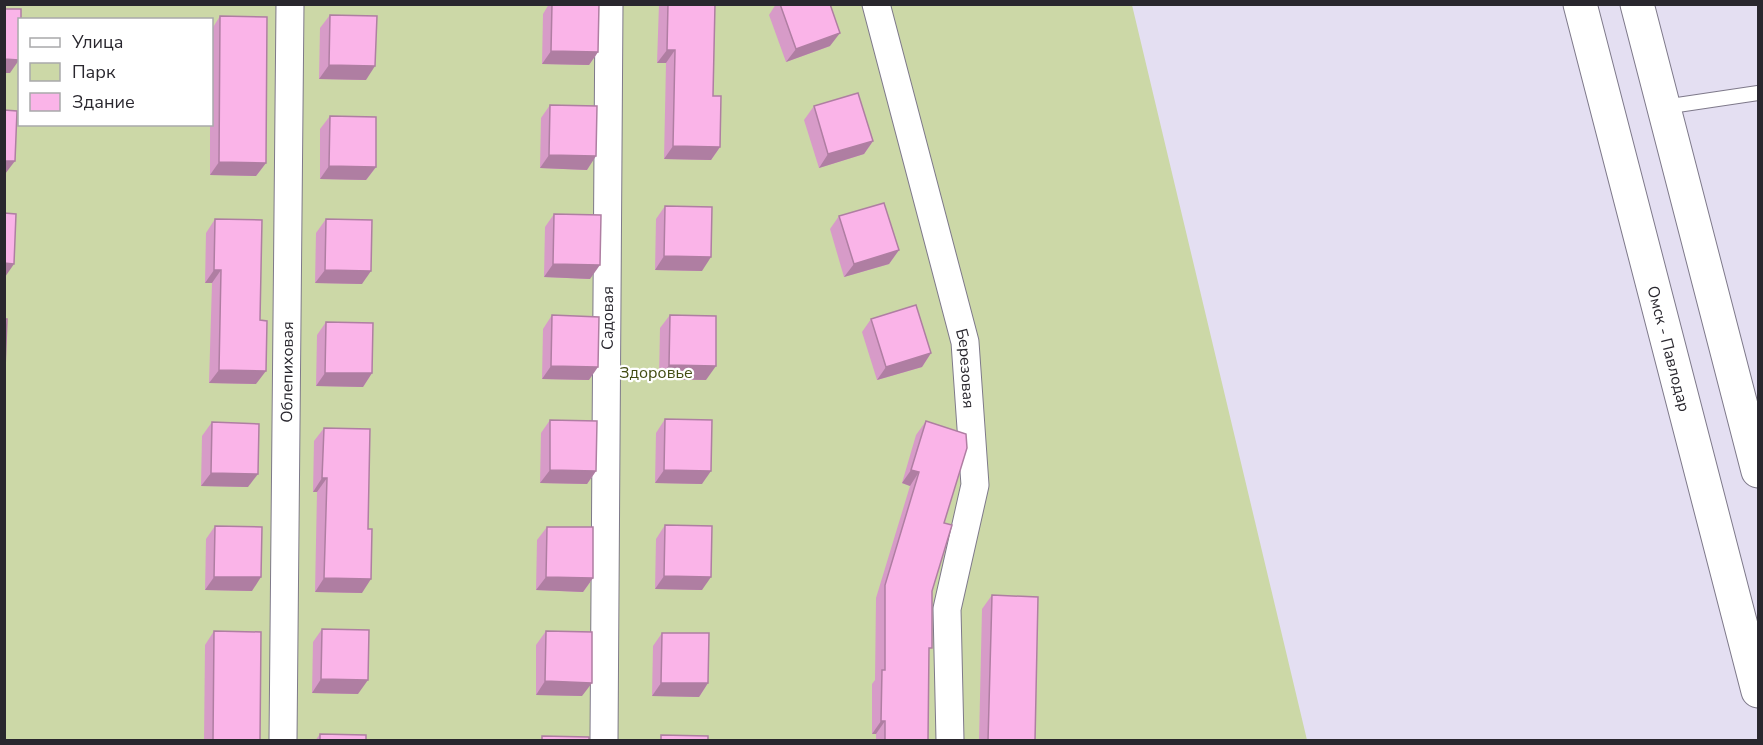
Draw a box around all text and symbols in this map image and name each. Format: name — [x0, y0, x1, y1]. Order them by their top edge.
legend — [18, 18, 213, 126]
text: Улица — [71, 30, 123, 54]
text: Парк — [72, 60, 116, 84]
text: Здание — [72, 90, 135, 114]
street label: Омск - Павлодар — [1641, 284, 1695, 414]
street label: Садовая — [597, 286, 619, 350]
street label: Облепиховая — [276, 321, 299, 423]
street label: Березовая — [950, 326, 980, 409]
park label: Здоровье — [619, 362, 693, 384]

